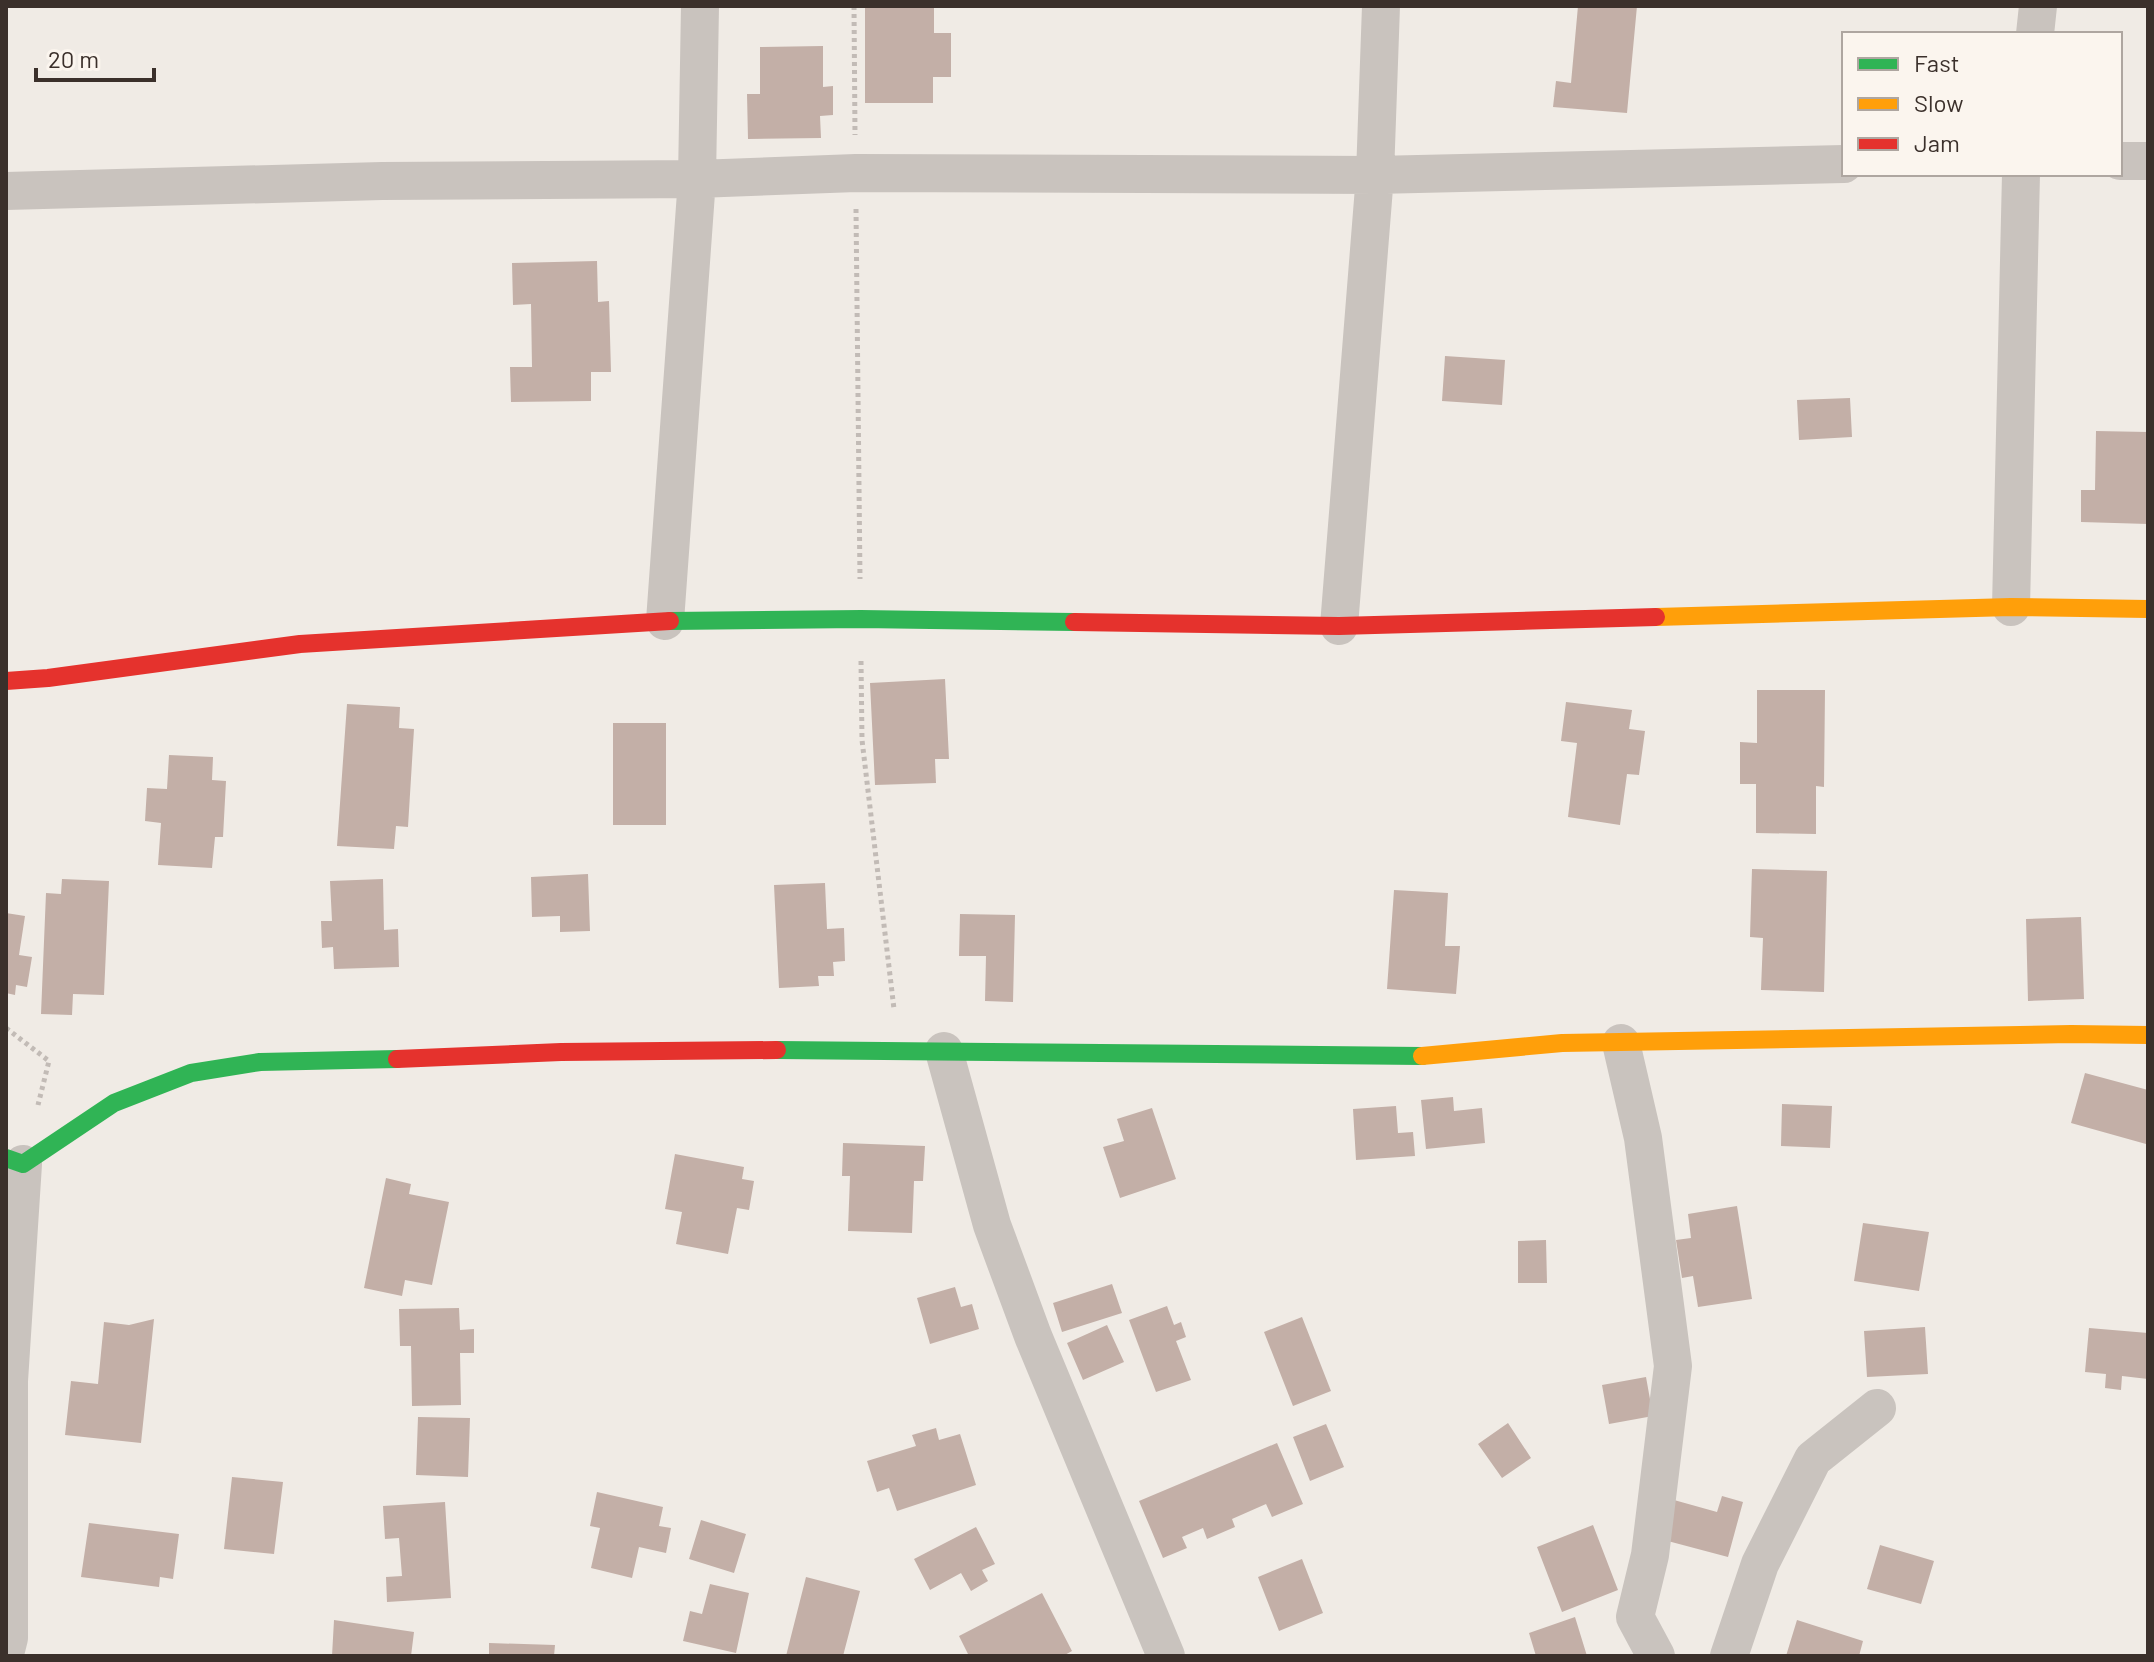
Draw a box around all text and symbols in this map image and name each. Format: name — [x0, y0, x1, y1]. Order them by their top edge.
scale bar — [36, 32, 154, 82]
legend — [1842, 32, 2122, 176]
text: 20 m — [48, 44, 99, 73]
text: Fast — [1914, 48, 1959, 77]
text: Slow — [1914, 88, 1963, 117]
text: Jam — [1914, 128, 1960, 157]

